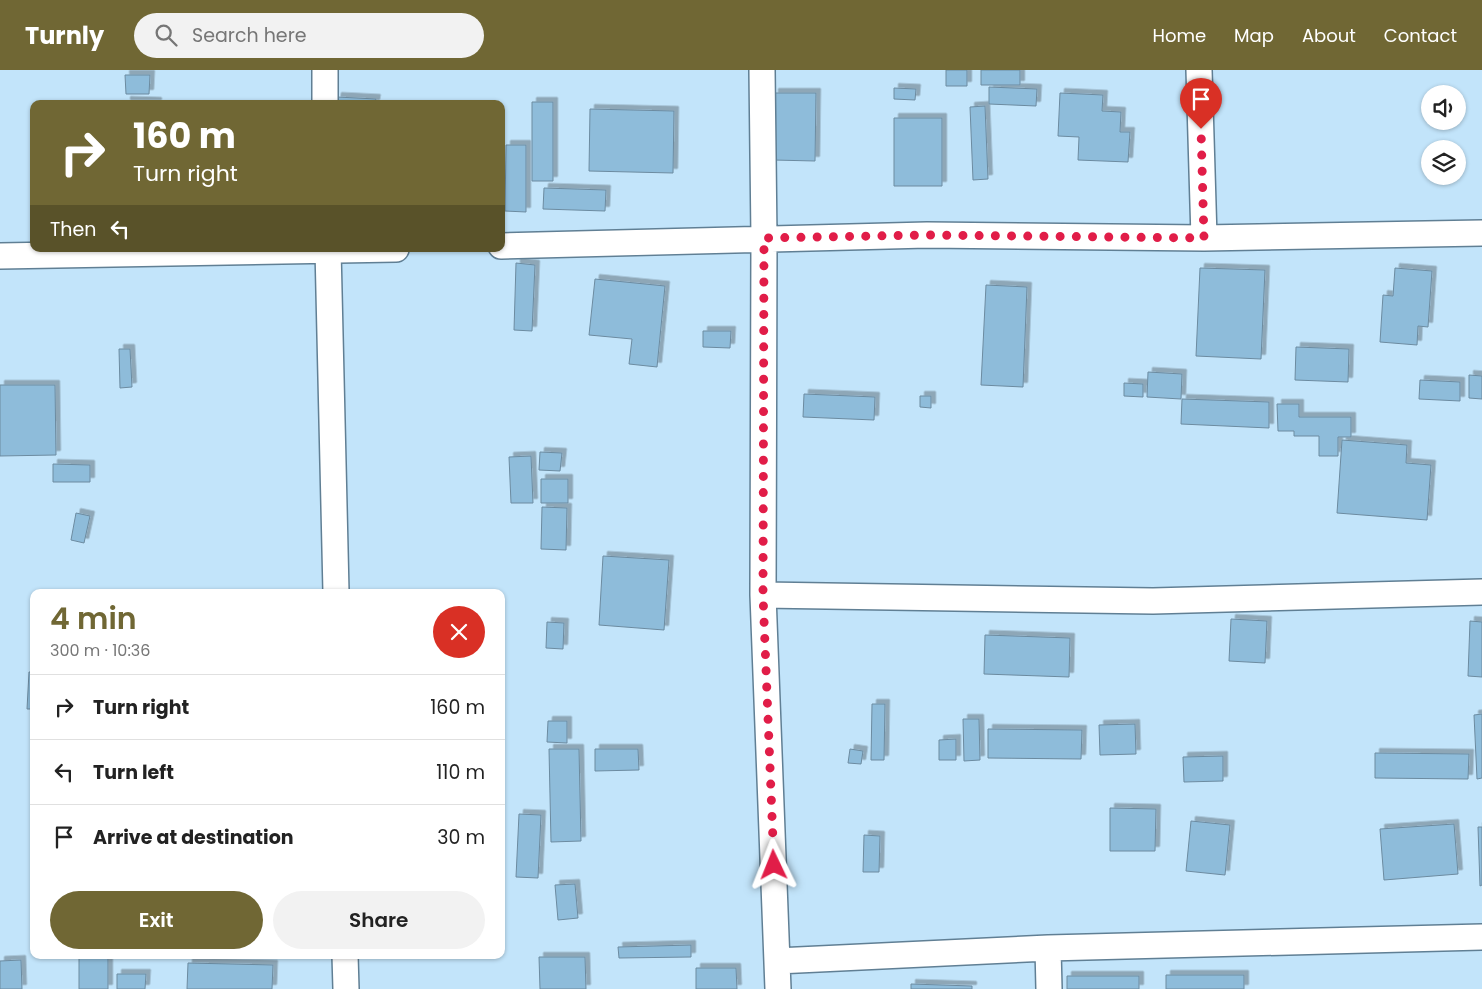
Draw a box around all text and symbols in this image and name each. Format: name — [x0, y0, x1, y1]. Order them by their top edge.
search box — [134, 13, 484, 58]
text: Turnly — [25, 19, 104, 52]
icon: search — [152, 21, 180, 49]
text: Search here — [192, 22, 307, 49]
text: Home — [1152, 23, 1206, 48]
text: Map — [1234, 23, 1274, 48]
text: About — [1302, 23, 1356, 48]
text: Contact — [1384, 23, 1457, 48]
pin — [1180, 78, 1222, 129]
icon: arrive — [1187, 85, 1215, 113]
map controls — [1421, 85, 1466, 185]
button: sound — [1421, 85, 1466, 130]
text: 160 m — [133, 111, 236, 160]
icon: right — [50, 120, 115, 185]
button: layers — [1421, 140, 1466, 185]
text: Turn right — [133, 158, 238, 189]
icon: left — [106, 215, 134, 243]
text: Then — [50, 216, 96, 243]
text: 4 min — [50, 597, 137, 640]
button: close — [433, 606, 485, 658]
text: 300 m · 10:36 — [50, 639, 150, 662]
icon: right — [50, 693, 78, 721]
text: Turn right — [93, 694, 189, 721]
text: 160 m — [430, 694, 485, 721]
icon: left — [50, 758, 78, 786]
text: Turn left — [93, 759, 174, 786]
text: 110 m — [436, 759, 485, 786]
icon: arrive — [50, 823, 78, 851]
text: Arrive at destination — [93, 824, 294, 851]
text: 30 m — [437, 824, 485, 851]
position arrow — [747, 838, 799, 890]
button: Exit — [50, 891, 263, 949]
button: Share — [273, 891, 485, 949]

